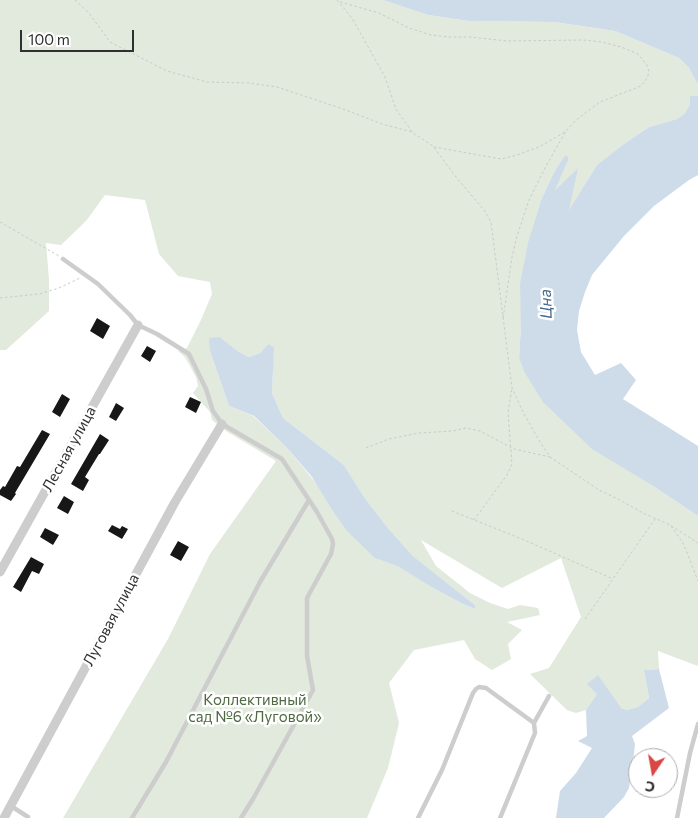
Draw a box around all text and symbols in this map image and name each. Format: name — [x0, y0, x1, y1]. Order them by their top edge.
scale bar — [22, 20, 136, 52]
text: 100 m — [28, 30, 70, 48]
water label: Цна — [536, 289, 556, 319]
street label: Лесная улица — [38, 403, 100, 495]
street label: Луговая улица — [79, 571, 143, 669]
park label: Коллективный сад №6 «Луговой» — [188, 691, 322, 726]
north arrow — [628, 748, 678, 798]
text: С — [644, 778, 656, 796]

